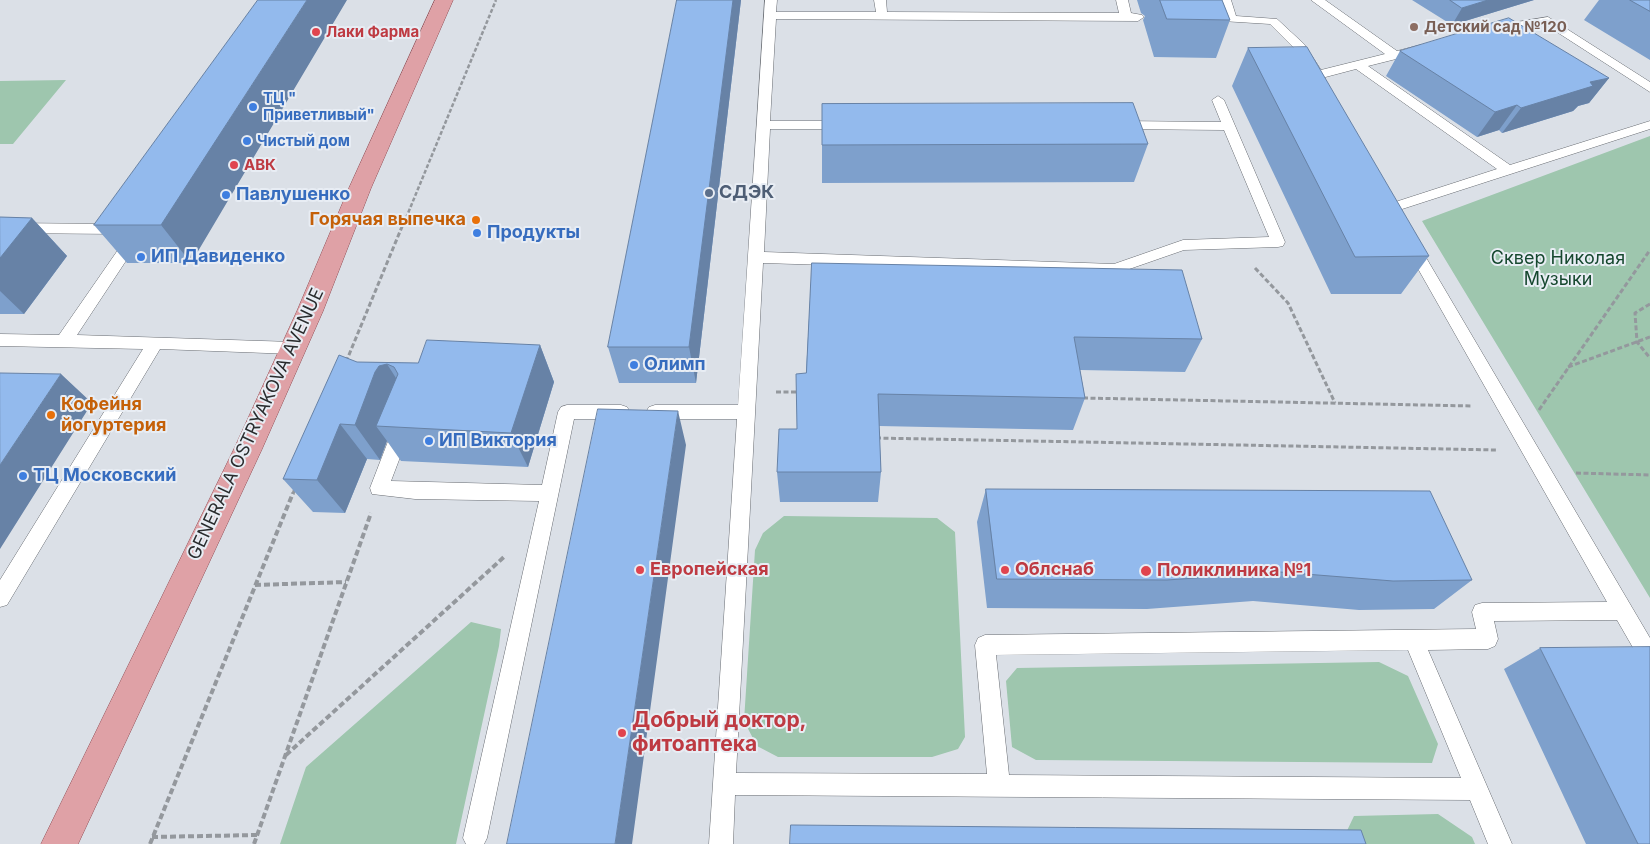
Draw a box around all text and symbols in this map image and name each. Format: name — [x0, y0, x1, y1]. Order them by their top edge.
place label: Детский сад №120 — [1424, 18, 1567, 36]
marker: Детский сад №120 — [1408, 21, 1420, 33]
place label: Лаки Фарма — [326, 23, 419, 41]
marker: Лаки Фарма — [310, 26, 322, 38]
place label: ТЦ " Приветливый" — [263, 89, 375, 124]
marker: ТЦ " Приветливый" — [247, 101, 259, 113]
place label: Чистый дом — [257, 132, 350, 150]
marker: Чистый дом — [241, 135, 253, 147]
place label: АВК — [244, 156, 276, 174]
marker: АВК — [228, 159, 240, 171]
place label: СДЭК — [719, 182, 774, 204]
place label: Павлушенко — [236, 184, 350, 206]
marker: СДЭК — [703, 187, 715, 199]
marker: Павлушенко — [220, 189, 232, 201]
place label: Горячая выпечка — [310, 209, 466, 231]
marker: Горячая выпечка — [470, 214, 482, 226]
place label: Продукты — [487, 222, 580, 244]
marker: Продукты — [471, 227, 483, 239]
place label: ИП Давиденко — [151, 246, 285, 268]
park label: Сквер Николая Музыки — [1491, 248, 1625, 290]
marker: ИП Давиденко — [135, 251, 147, 263]
street label: GENERALA OSTRYAKOVA AVENUE — [183, 285, 329, 563]
place label: Олимп — [644, 354, 706, 376]
marker: Олимп — [628, 359, 640, 371]
place label: Кофейня йогуртерия — [61, 394, 166, 436]
marker: Кофейня йогуртерия — [45, 409, 57, 421]
place label: ИП Виктория — [439, 430, 557, 452]
marker: ИП Виктория — [423, 435, 435, 447]
place label: ТЦ Московский — [33, 465, 176, 487]
marker: ТЦ Московский — [17, 470, 29, 482]
place label: Европейская — [650, 559, 769, 581]
place label: Облснаб — [1015, 559, 1094, 581]
place label: Поликлиника №1 — [1157, 560, 1311, 582]
marker: Европейская — [634, 564, 646, 576]
marker: Облснаб — [999, 564, 1011, 576]
marker: Поликлиника №1 — [1139, 564, 1153, 578]
place label: Добрый доктор, фитоаптека — [632, 708, 807, 758]
marker: Добрый доктор, фитоаптека — [616, 727, 628, 739]

